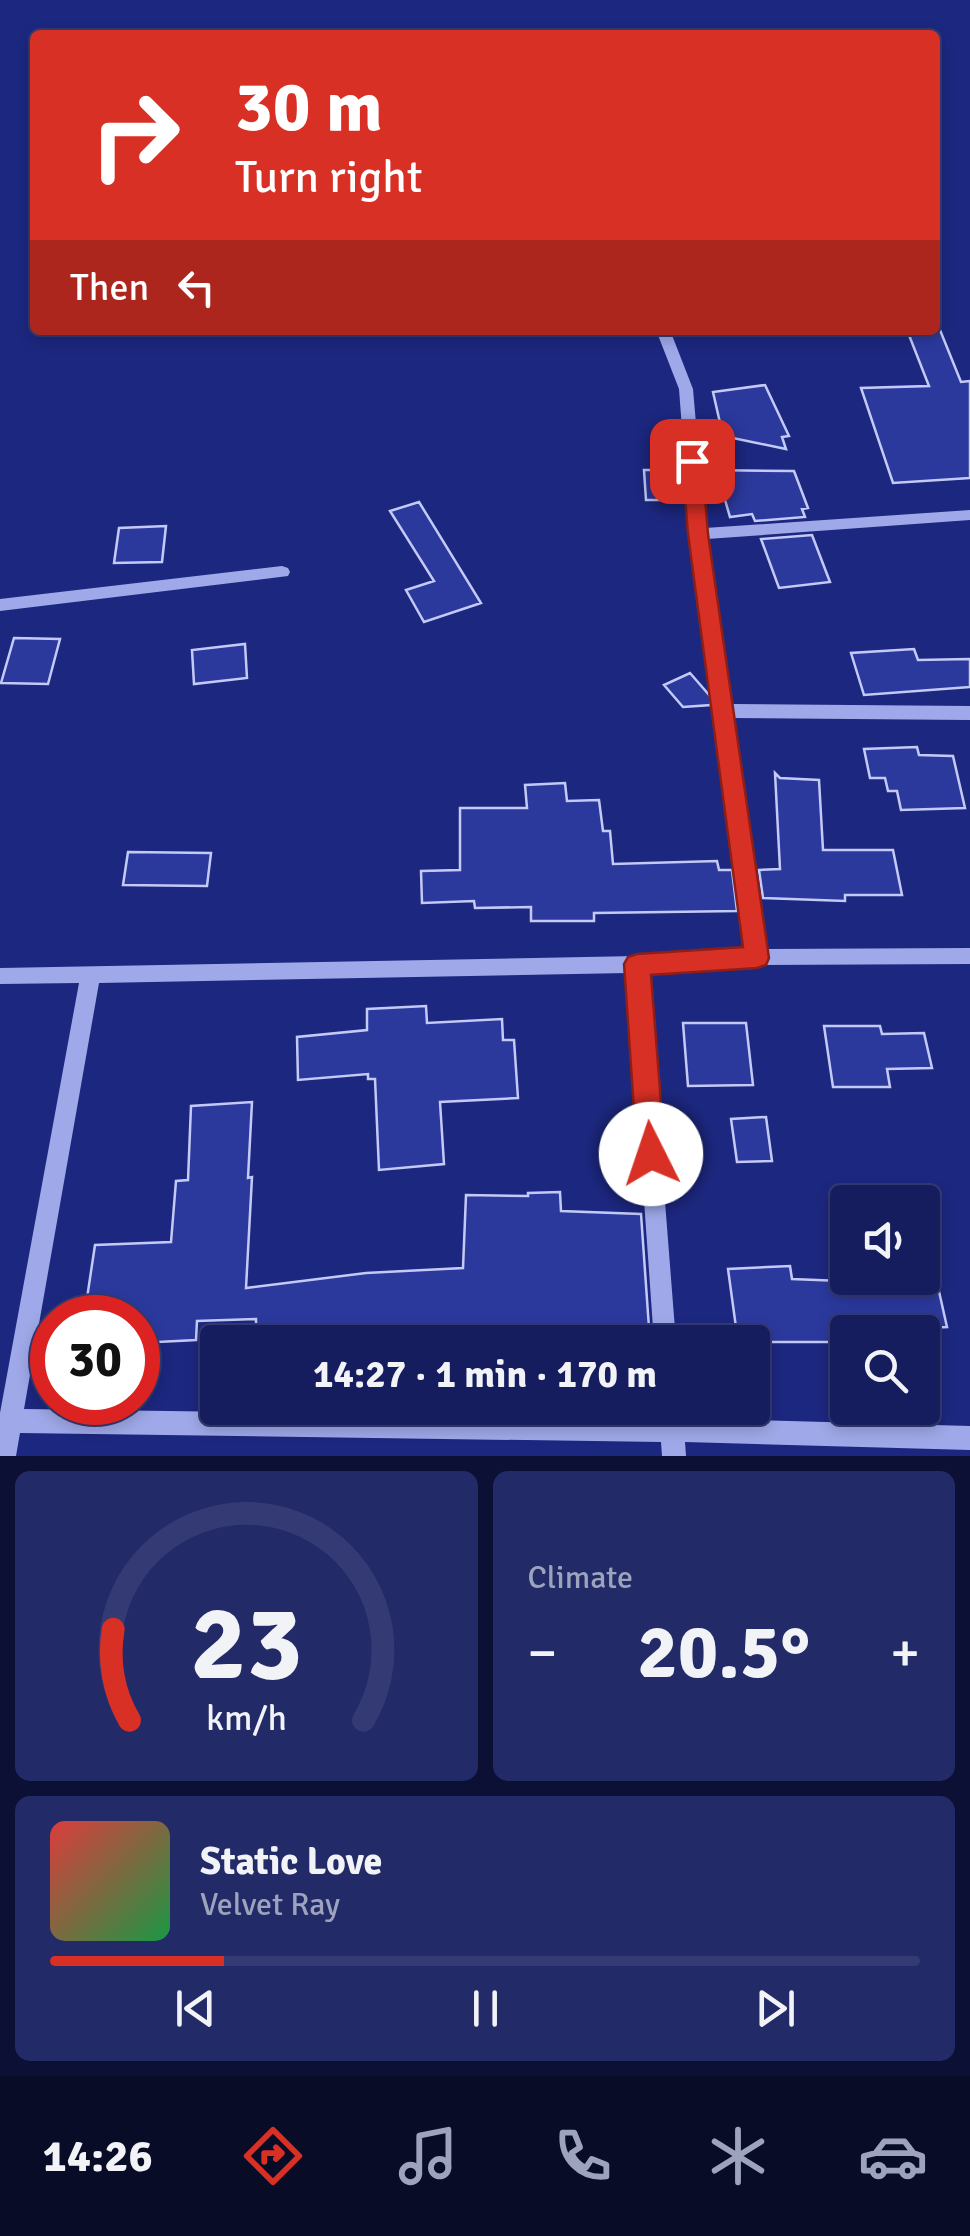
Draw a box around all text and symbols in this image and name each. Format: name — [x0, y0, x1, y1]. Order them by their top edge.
text: 30 m — [235, 64, 383, 150]
icon: right — [70, 70, 200, 200]
text: Turn right — [235, 150, 423, 205]
icon: left — [169, 260, 224, 315]
text: Then — [70, 264, 149, 311]
pin — [650, 419, 735, 504]
icon: arrive — [665, 434, 720, 489]
position arrow — [599, 1102, 703, 1206]
map controls — [830, 1185, 940, 1425]
button: sound — [830, 1185, 940, 1295]
speed limit sign: 30 — [30, 1295, 160, 1425]
button: search — [830, 1315, 940, 1425]
text: 14:27 · 1 min · 170 m — [313, 1351, 657, 1398]
text: Climate — [528, 1558, 633, 1597]
text: 23 — [190, 1580, 302, 1708]
text: 20.5° — [637, 1606, 810, 1699]
text: − — [528, 1619, 557, 1687]
text: + — [890, 1619, 920, 1687]
text: km/h — [206, 1696, 287, 1740]
text: Static Love — [200, 1838, 382, 1885]
text: Velvet Ray — [200, 1885, 340, 1924]
icon: previous — [168, 1981, 223, 2036]
icon: pause — [458, 1981, 513, 2036]
icon: next — [748, 1981, 803, 2036]
icon: directions — [238, 2121, 308, 2191]
icon: music — [393, 2121, 463, 2191]
icon: phone — [548, 2121, 618, 2191]
icon: climate — [703, 2121, 773, 2191]
icon: car — [858, 2121, 928, 2191]
text: 14:26 — [42, 2129, 153, 2184]

